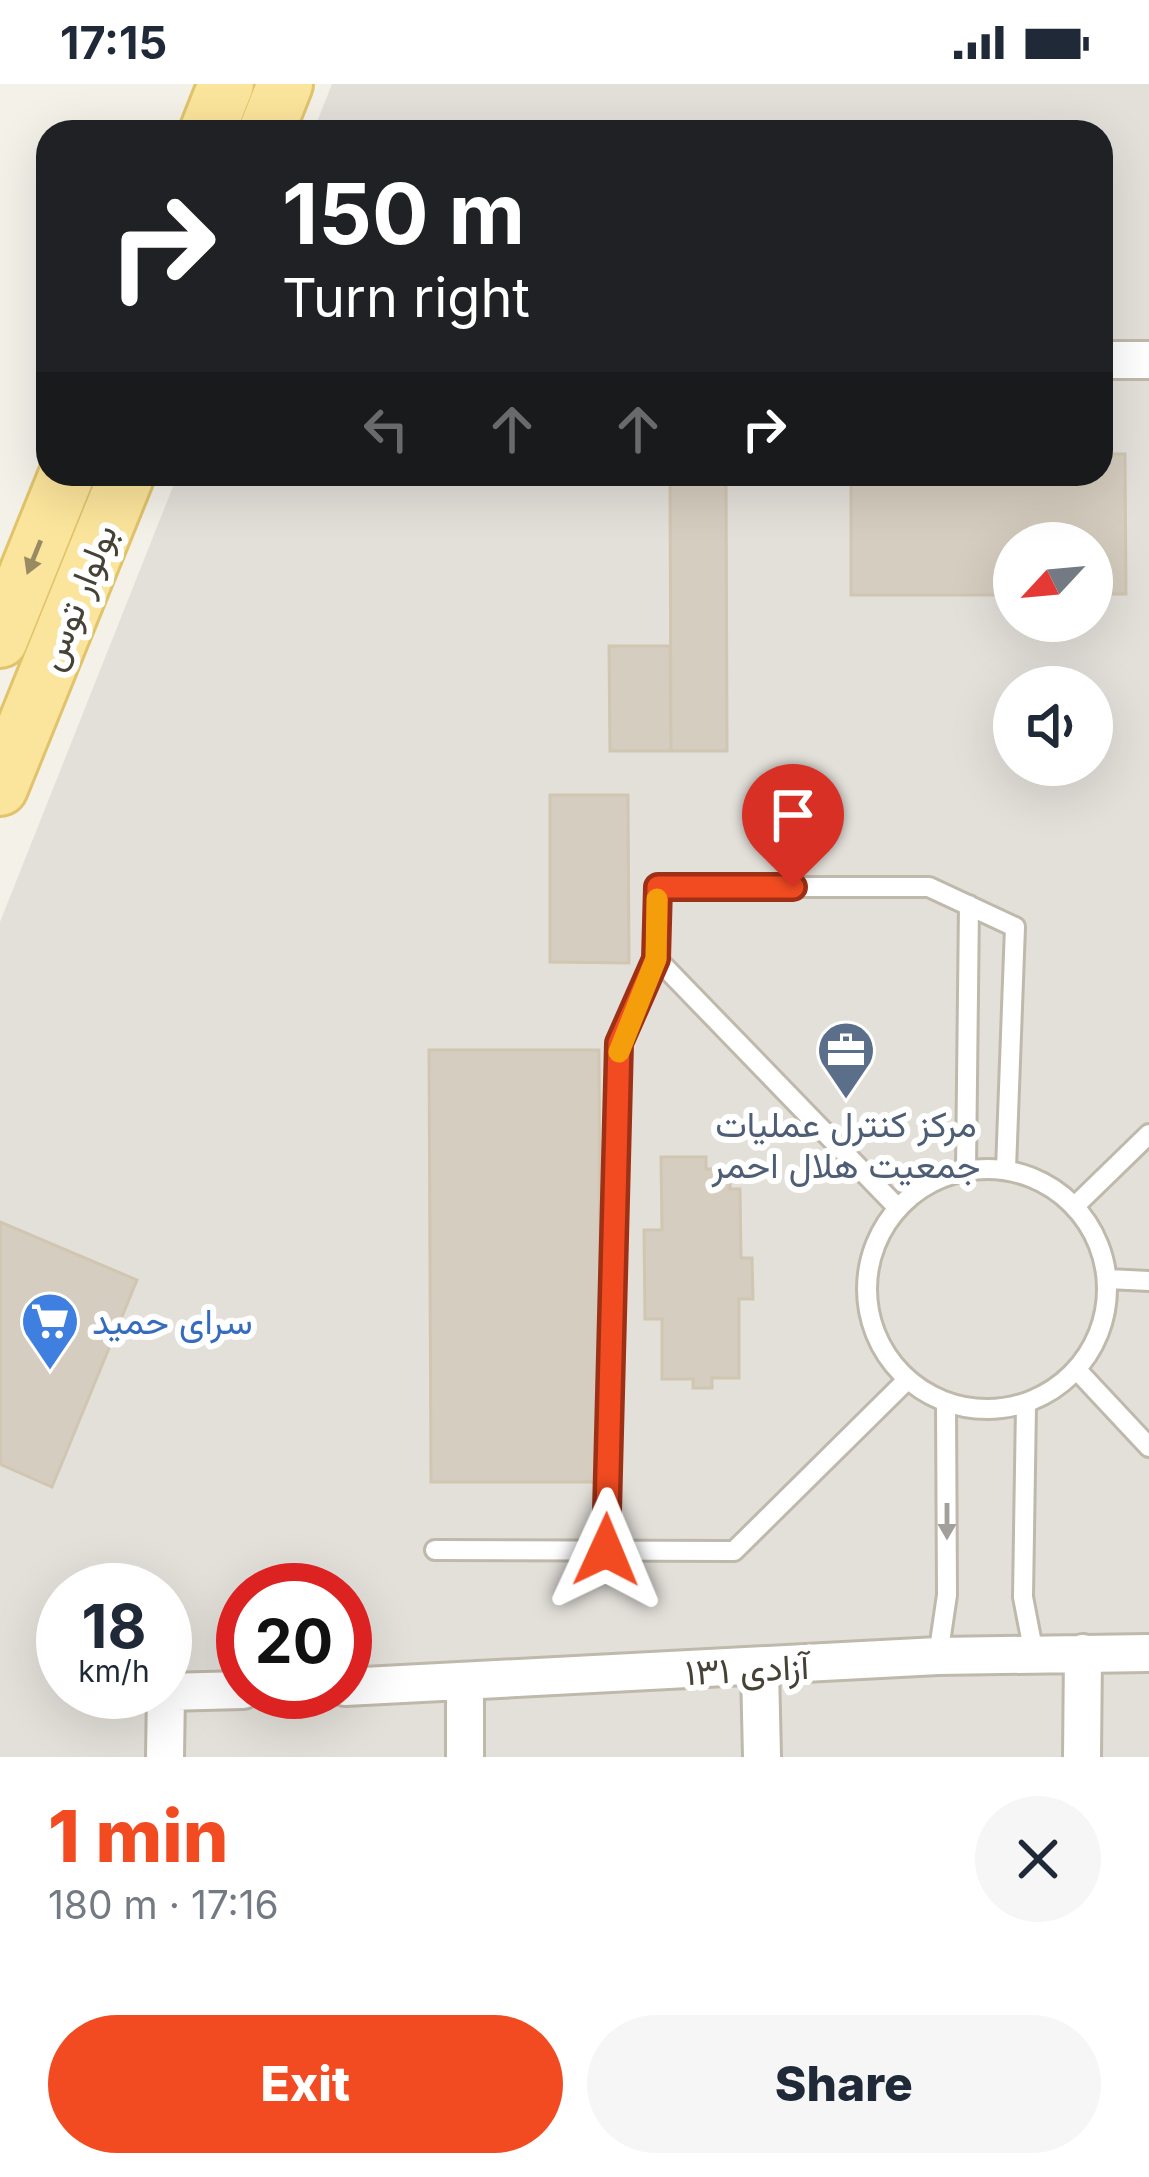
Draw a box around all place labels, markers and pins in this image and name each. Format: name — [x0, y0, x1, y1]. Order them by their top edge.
pin — [742, 764, 844, 887]
office icon: مرکز کنترل عملیات جمعیت هلال احمر — [815, 1019, 877, 1101]
place label: مرکز کنترل عملیات جمعیت هلال احمر — [711, 1102, 980, 1188]
supermarket icon: سرای حمید — [19, 1290, 81, 1372]
place label: سرای حمید — [92, 1299, 253, 1344]

